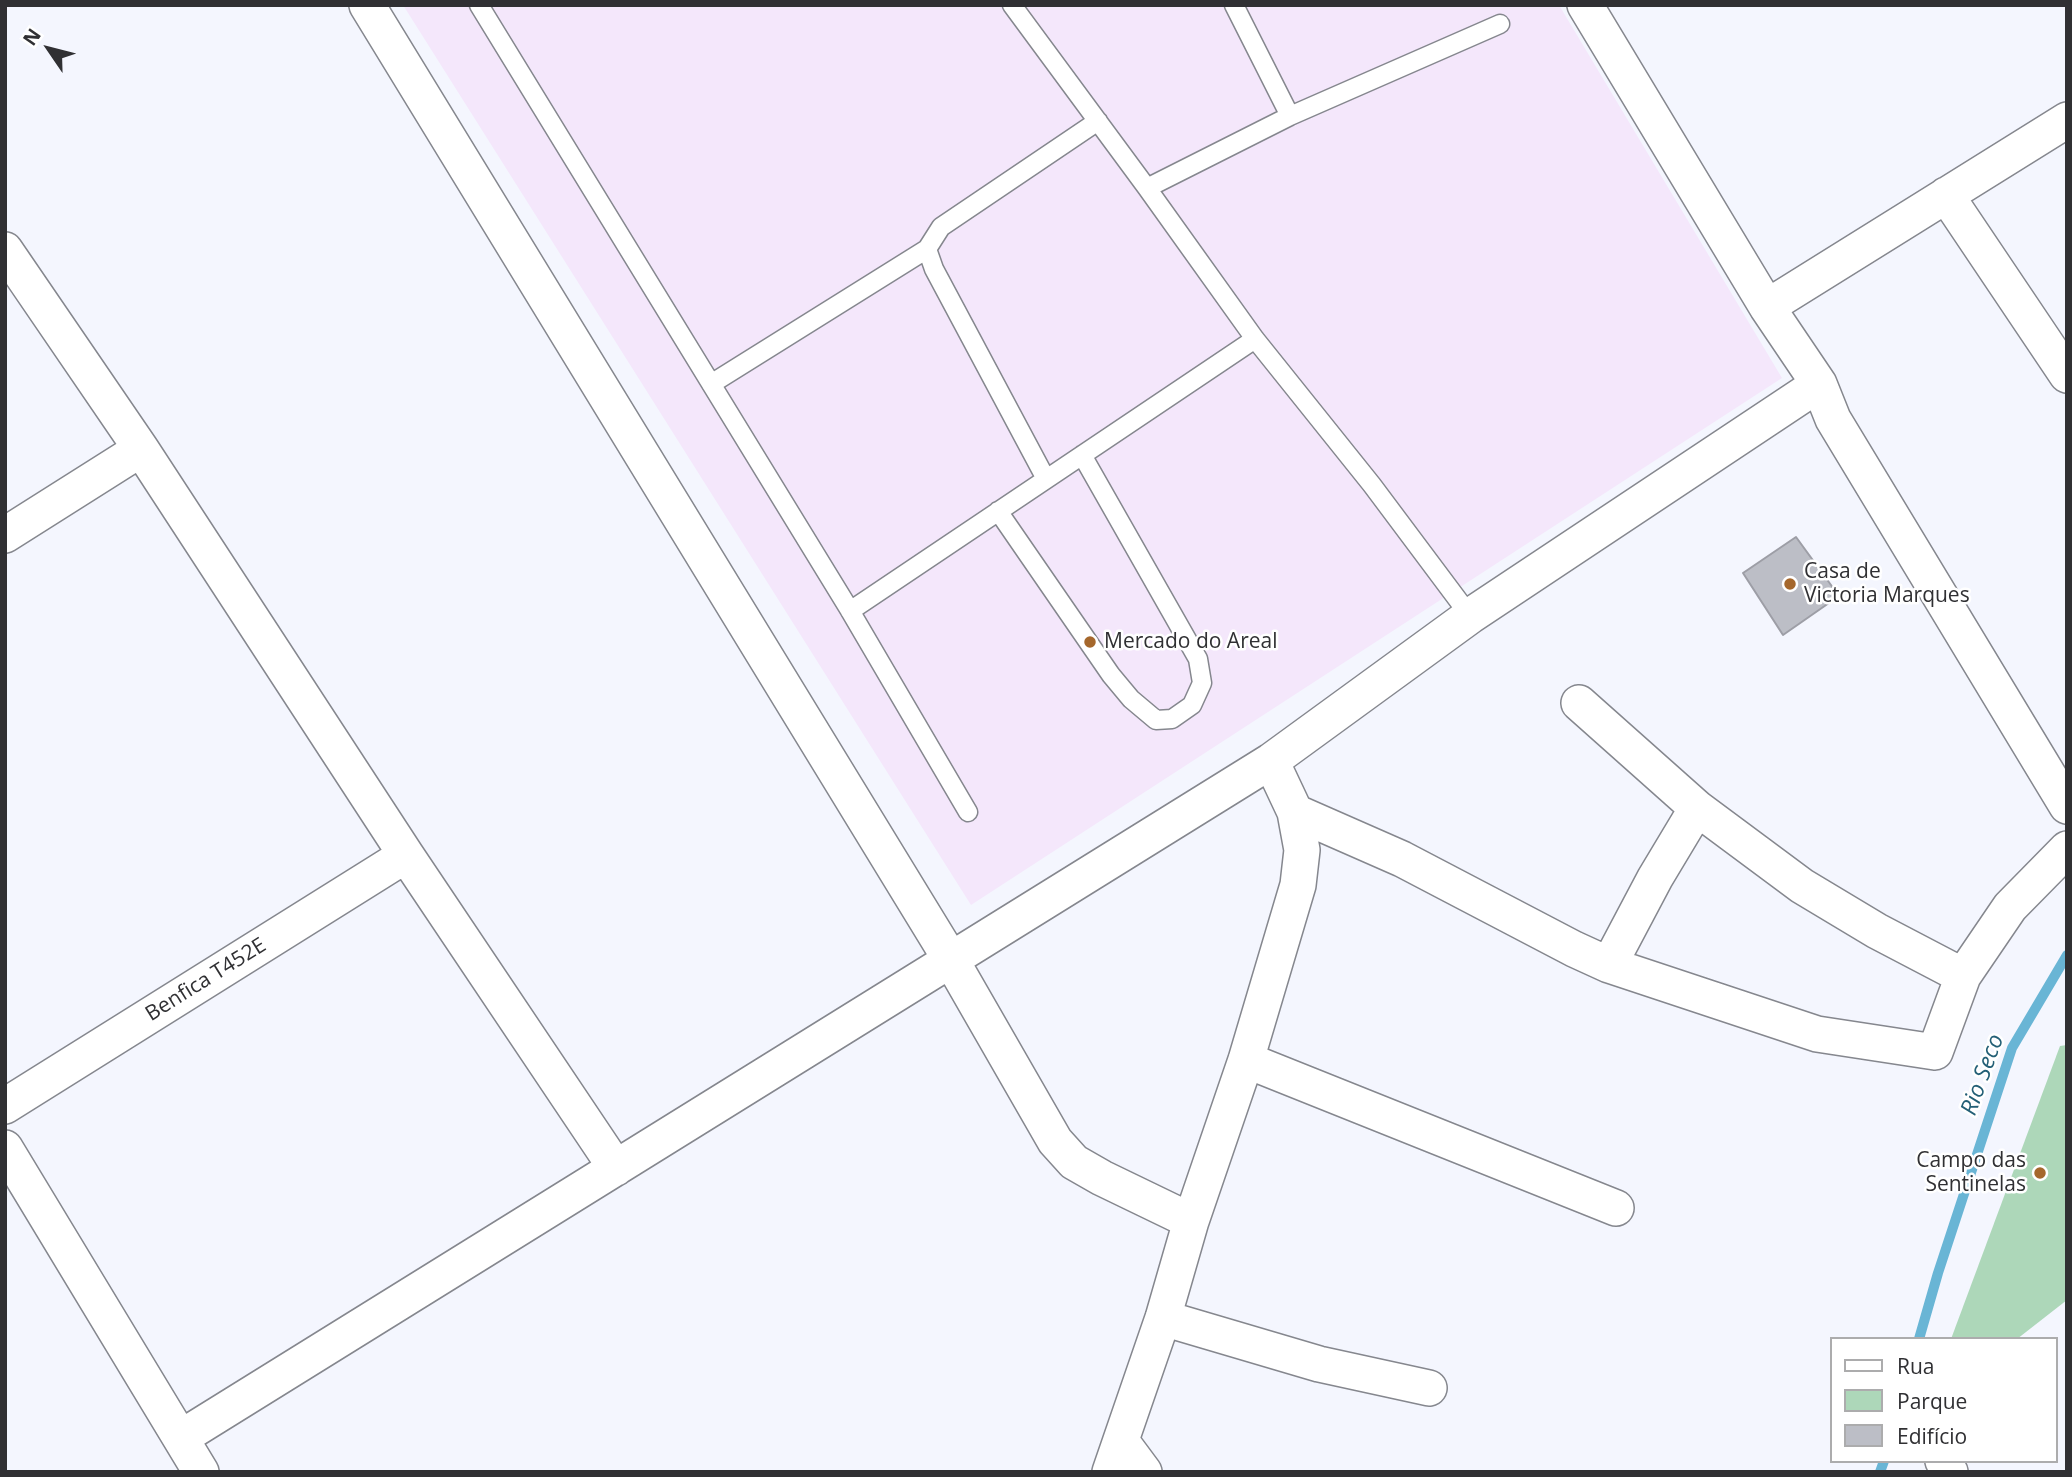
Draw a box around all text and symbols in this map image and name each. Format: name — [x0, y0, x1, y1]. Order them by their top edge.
north arrow — [14, 14, 84, 84]
text: N — [17, 23, 47, 51]
place label: Casa de Victoria Marques — [1804, 559, 1970, 609]
marker: Casa de Victoria Marques — [1782, 576, 1798, 592]
place label: Mercado do Areal — [1104, 629, 1277, 655]
marker: Mercado do Areal — [1082, 634, 1098, 650]
street label: Benfica T452E — [141, 933, 271, 1027]
water label: Rio Seco — [1956, 1031, 2010, 1119]
place label: Campo das Sentinelas — [1916, 1148, 2026, 1198]
marker: Campo das Sentinelas — [2032, 1165, 2048, 1181]
legend — [1830, 1337, 2058, 1463]
text: Rua — [1897, 1352, 1935, 1380]
text: Parque — [1897, 1387, 1967, 1415]
text: Edifício — [1897, 1422, 1967, 1450]

